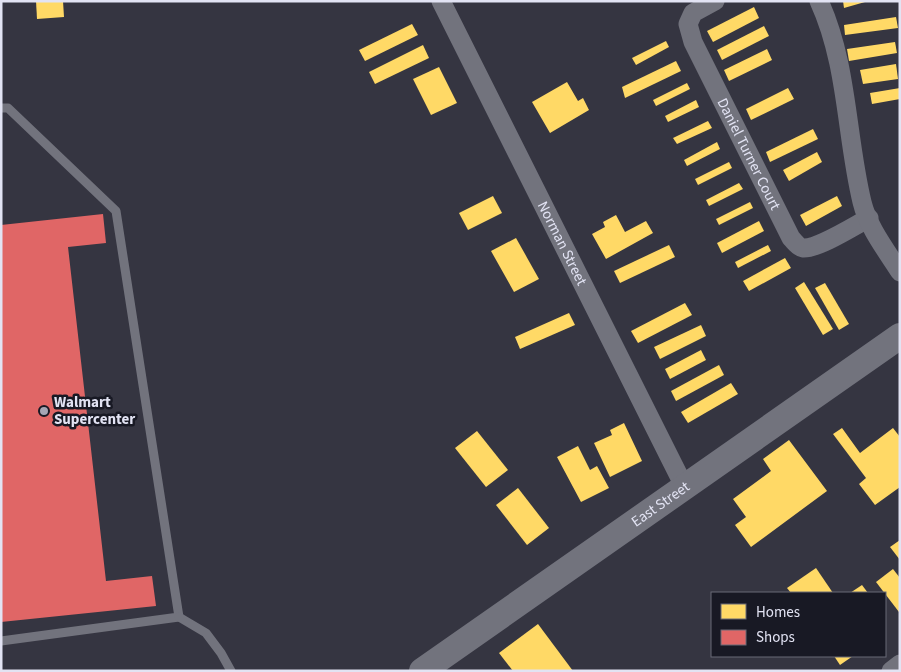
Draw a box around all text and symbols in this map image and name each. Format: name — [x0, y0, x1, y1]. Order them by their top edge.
street label: Daniel Turner Court — [712, 94, 786, 214]
street label: Norman Street — [532, 197, 592, 289]
place label: Walmart Supercenter — [54, 392, 135, 430]
marker: Walmart Supercenter — [38, 405, 50, 417]
street label: East Street — [627, 476, 694, 532]
legend — [711, 592, 886, 657]
text: Homes — [756, 602, 800, 623]
text: Shops — [756, 627, 795, 648]

